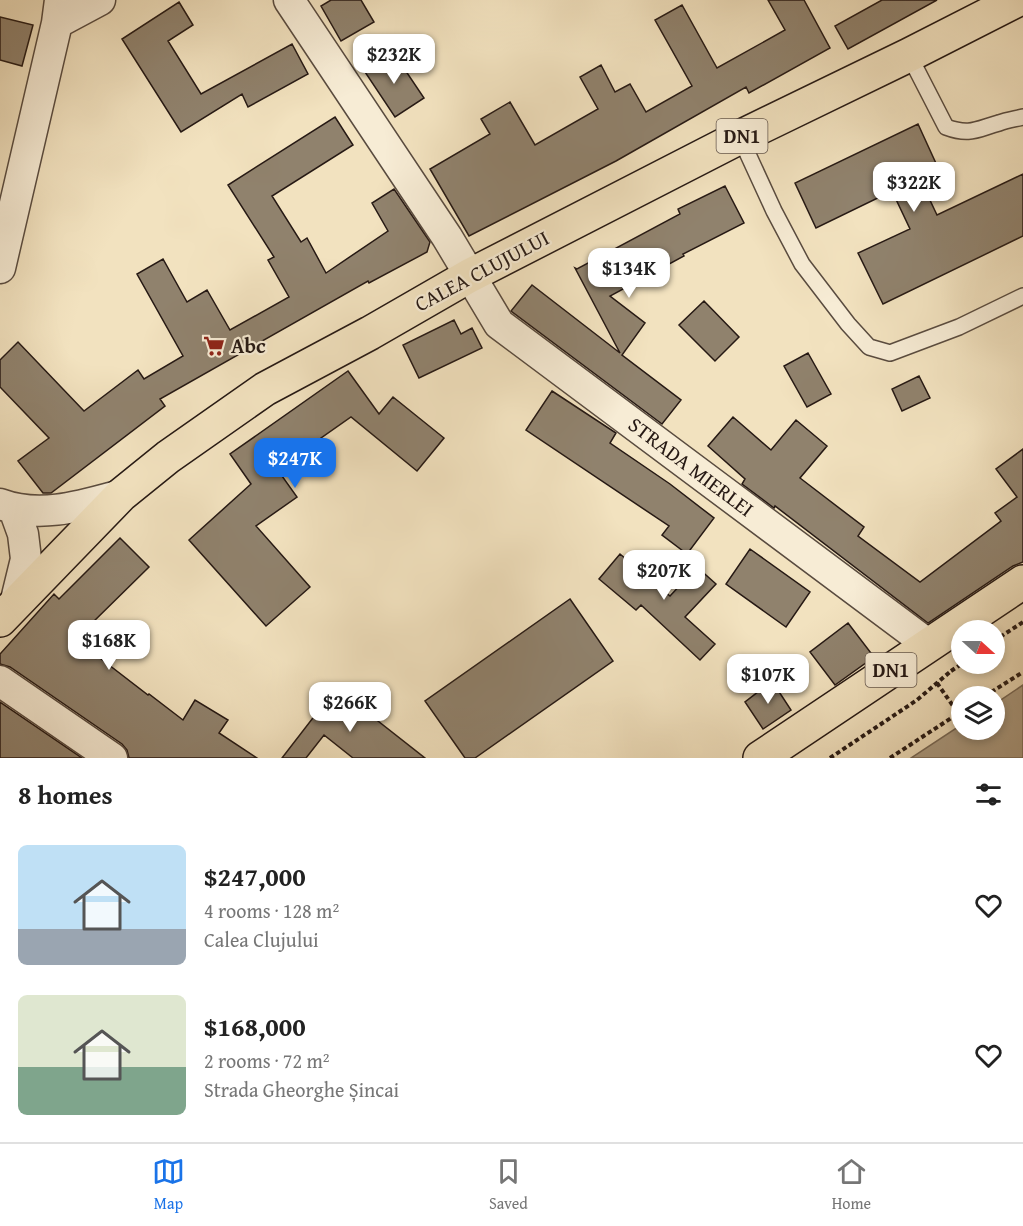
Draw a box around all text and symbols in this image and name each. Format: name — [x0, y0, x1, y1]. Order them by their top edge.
pin: $232K — [352, 34, 436, 85]
text: $232K — [367, 39, 421, 68]
road number: DN1 — [716, 119, 768, 153]
pin: $322K — [872, 162, 956, 213]
text: $322K — [887, 167, 941, 196]
street label: CALEA CLUJULUI — [409, 222, 554, 319]
pin: $134K — [587, 248, 671, 299]
text: $134K — [602, 253, 656, 282]
place label: Abc — [231, 330, 266, 361]
supermarket icon: Abc — [202, 334, 226, 358]
street label: STRADA MIERLEI — [622, 409, 761, 524]
pin: $247K — [253, 438, 337, 489]
text: $247K — [268, 443, 322, 472]
pin: $207K — [622, 550, 706, 601]
text: $207K — [637, 555, 691, 584]
pin: $168K — [67, 620, 151, 671]
north arrow — [951, 620, 1005, 674]
map controls — [951, 620, 1005, 740]
text: $168K — [82, 625, 136, 654]
road number: DN1 — [866, 653, 916, 687]
pin: $107K — [726, 654, 810, 705]
text: $107K — [741, 659, 795, 688]
pin: $266K — [308, 682, 392, 733]
button: layers — [951, 686, 1005, 740]
text: $266K — [323, 687, 377, 716]
text: 8 homes — [18, 775, 113, 814]
icon: filters — [972, 778, 1005, 811]
text: $247,000 — [204, 857, 306, 896]
icon: home — [66, 869, 138, 941]
icon: heart — [972, 889, 1005, 922]
text: 4 rooms · 128 m² — [204, 896, 339, 925]
text: Calea Clujului — [204, 925, 319, 954]
text: $168,000 — [204, 1007, 306, 1046]
icon: home — [66, 1019, 138, 1091]
icon: heart — [972, 1039, 1005, 1072]
text: 2 rooms · 72 m² — [204, 1046, 330, 1075]
text: Strada Gheorghe Șincai — [204, 1075, 399, 1104]
tab: Map — [152, 1155, 185, 1215]
tab: Saved — [489, 1155, 528, 1215]
tab: Home — [832, 1155, 871, 1215]

